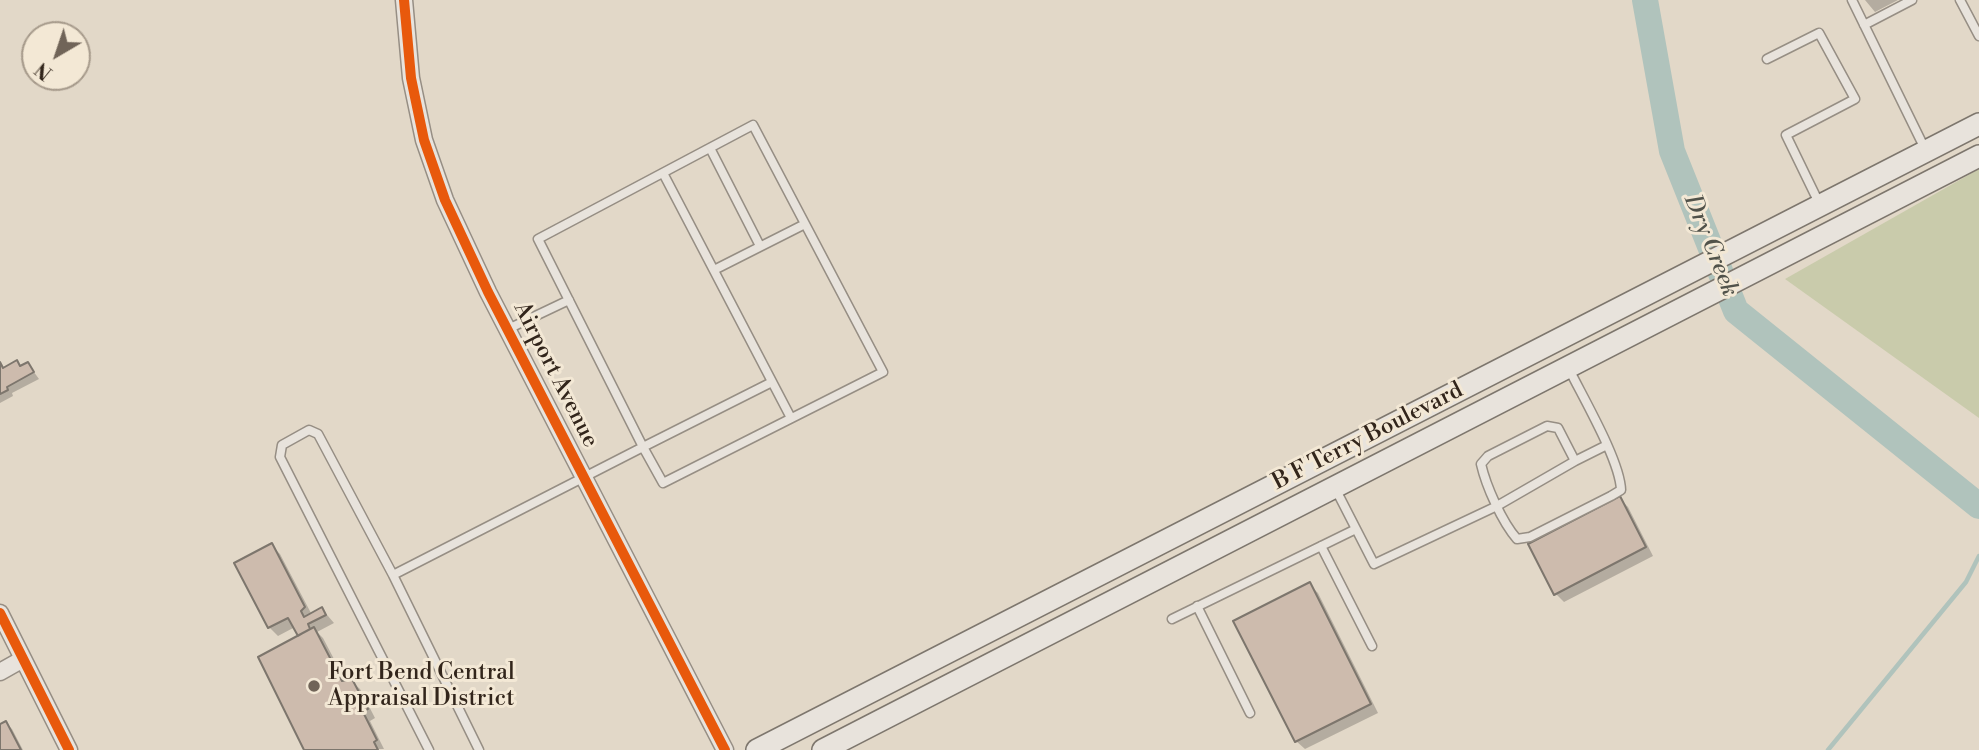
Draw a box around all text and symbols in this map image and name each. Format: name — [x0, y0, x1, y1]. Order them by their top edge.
north arrow — [21, 21, 91, 91]
text: N — [31, 57, 57, 85]
water label: Dry Creek — [1677, 191, 1743, 301]
street label: Airport Avenue — [507, 298, 603, 452]
street label: B F Terry Boulevard — [1268, 377, 1468, 497]
place label: Fort Bend Central Appraisal District — [328, 659, 515, 713]
marker: Fort Bend Central Appraisal District — [306, 678, 322, 694]

